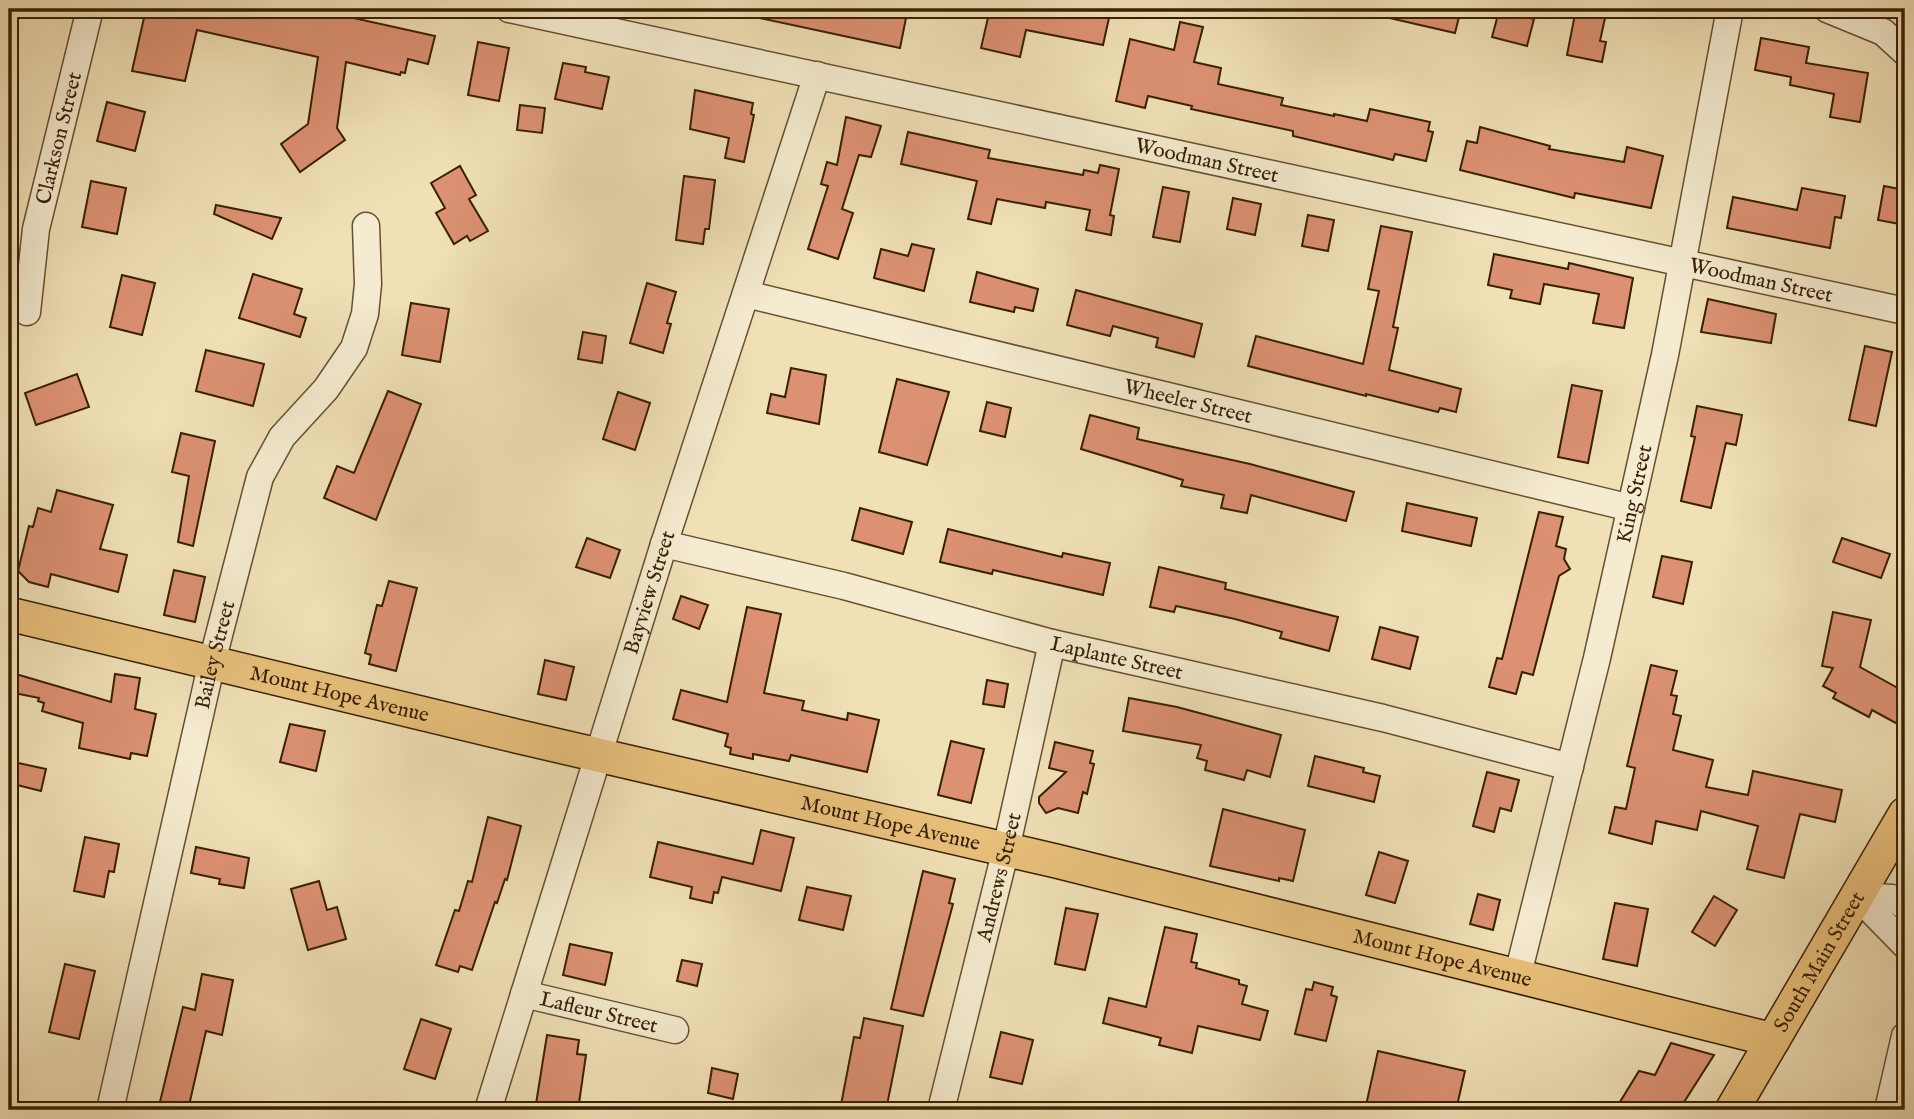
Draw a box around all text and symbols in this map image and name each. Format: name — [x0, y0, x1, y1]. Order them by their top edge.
street label: Clarkson Street — [31, 70, 89, 208]
street label: Woodman Street — [1132, 133, 1281, 190]
street label: Woodman Street — [1686, 253, 1835, 310]
street label: Wheeler Street — [1121, 374, 1255, 431]
street label: King Street — [1611, 442, 1659, 546]
street label: Bayview Street — [618, 528, 682, 658]
street label: Bailey Street — [190, 598, 242, 712]
street label: Laplante Street — [1048, 631, 1185, 687]
street label: Mount Hope Avenue — [247, 660, 432, 730]
street label: Mount Hope Avenue — [798, 790, 983, 858]
street label: Andrews Street — [971, 810, 1029, 946]
street label: South Main Street — [1768, 887, 1872, 1037]
street label: Mount Hope Avenue — [1350, 924, 1535, 994]
street label: Lafleur Street — [537, 986, 660, 1040]

